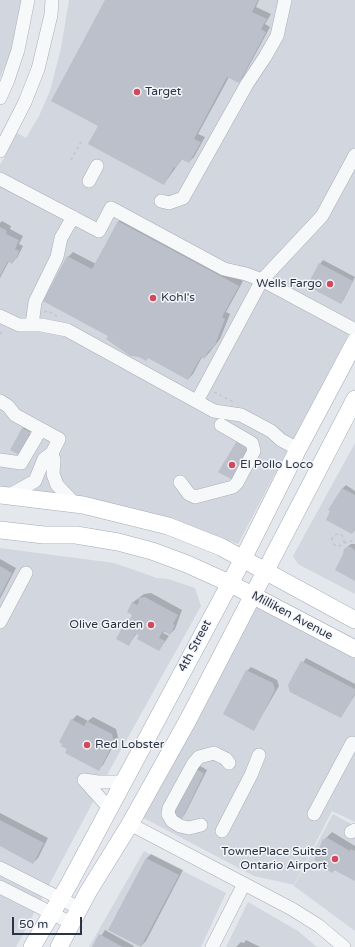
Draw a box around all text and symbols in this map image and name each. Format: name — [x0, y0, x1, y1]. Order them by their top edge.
place label: Target — [145, 85, 181, 99]
marker: Target — [132, 87, 142, 97]
place label: Wells Fargo — [256, 277, 322, 291]
marker: Wells Fargo — [325, 279, 335, 289]
place label: Kohl's — [161, 291, 195, 305]
marker: Kohl's — [148, 293, 158, 303]
place label: El Pollo Loco — [240, 458, 313, 472]
marker: El Pollo Loco — [227, 460, 237, 470]
street label: Milliken Avenue — [249, 589, 335, 643]
place label: Olive Garden — [69, 618, 143, 632]
street label: 4th Street — [175, 618, 215, 674]
marker: Olive Garden — [146, 620, 156, 630]
place label: Red Lobster — [95, 738, 164, 752]
marker: Red Lobster — [82, 740, 92, 750]
place label: TownePlace Suites Ontario Airport — [221, 845, 327, 873]
marker: TownePlace Suites Ontario Airport — [330, 854, 340, 864]
scale bar — [14, 909, 84, 935]
text: 50 m — [19, 917, 48, 931]

